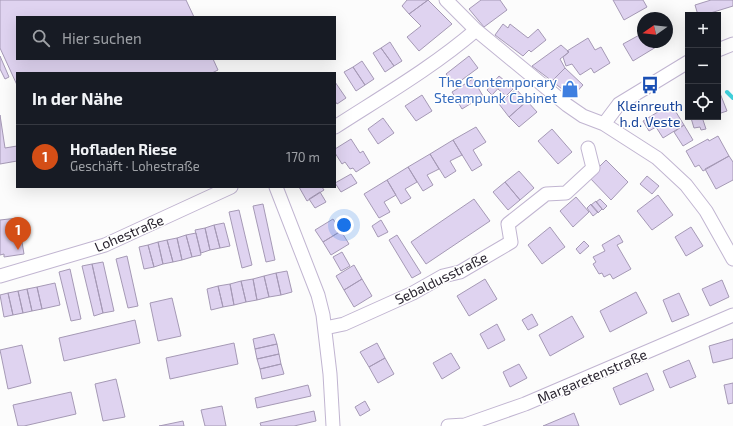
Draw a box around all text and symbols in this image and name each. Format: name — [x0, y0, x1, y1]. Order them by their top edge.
north arrow — [637, 12, 673, 48]
map controls — [685, 12, 721, 120]
button: + — [685, 12, 721, 48]
search box — [16, 16, 336, 60]
icon: search — [30, 27, 52, 49]
text: Hier suchen — [62, 29, 142, 47]
button: − — [685, 48, 721, 84]
place label: The Contemporary Steampunk Cabinet — [434, 73, 558, 106]
bus stop icon: Kleinreuth h.d. Veste — [640, 75, 660, 95]
shop icon: The Contemporary Steampunk Cabinet — [560, 79, 580, 99]
button: locate — [685, 84, 721, 120]
text: In der Nähe — [32, 88, 123, 108]
place label: Kleinreuth h.d. Veste — [617, 97, 683, 130]
text: Hofladen Riese — [70, 140, 177, 158]
text: 1 — [42, 149, 48, 165]
text: 170 m — [286, 149, 320, 165]
text: Geschäft · Lohestraße — [70, 158, 200, 174]
street label: Lohestraße — [92, 211, 166, 255]
your location — [334, 215, 354, 235]
pin: 1 — [5, 217, 31, 250]
street label: Sebaldusstraße — [392, 248, 490, 308]
street label: Margaretenstraße — [535, 345, 649, 407]

